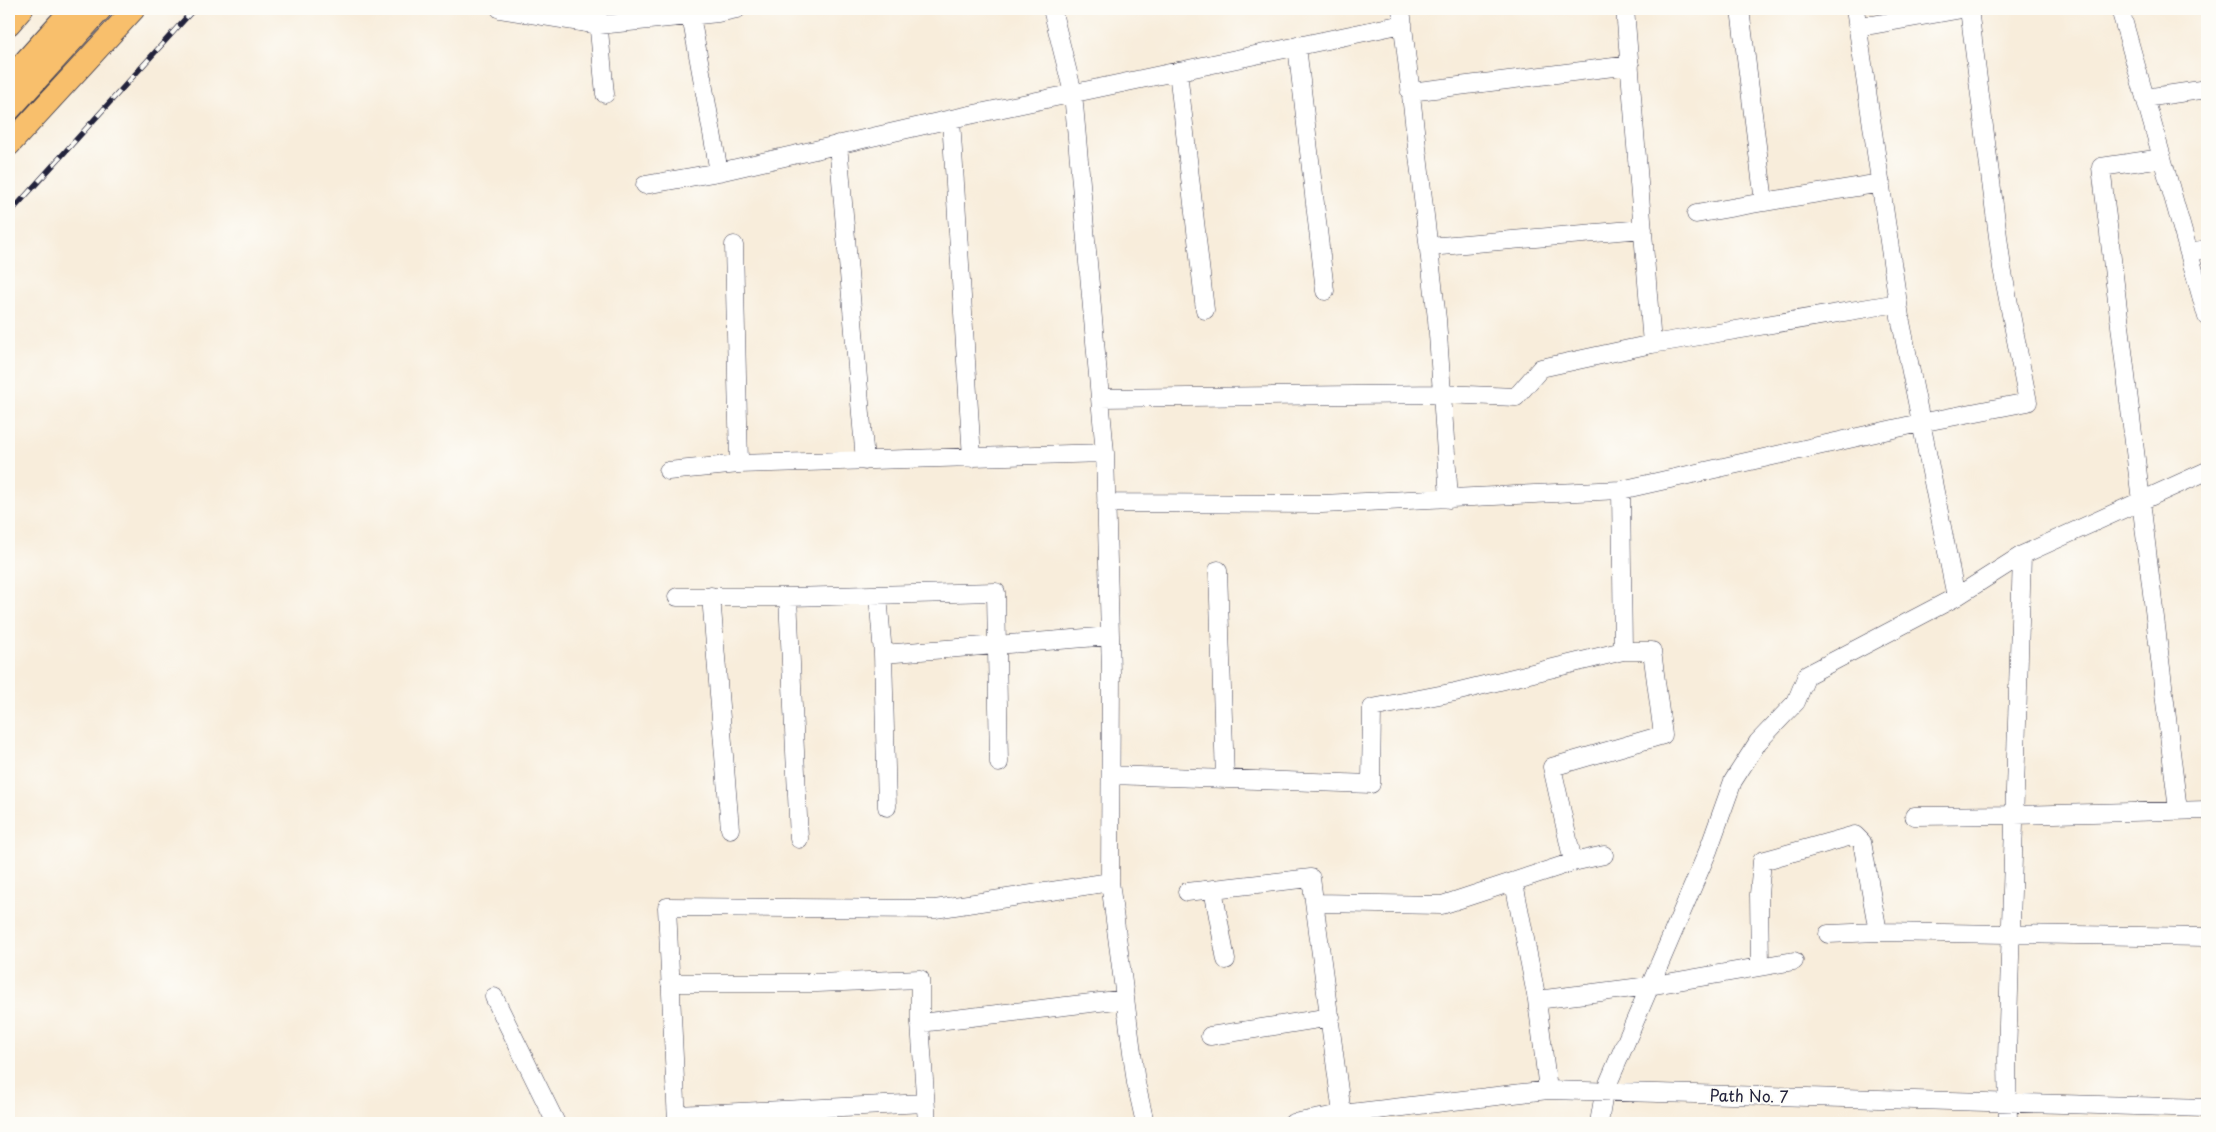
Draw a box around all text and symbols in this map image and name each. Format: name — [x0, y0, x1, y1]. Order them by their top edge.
street label: Path No. 7 — [1709, 1082, 1789, 1108]

